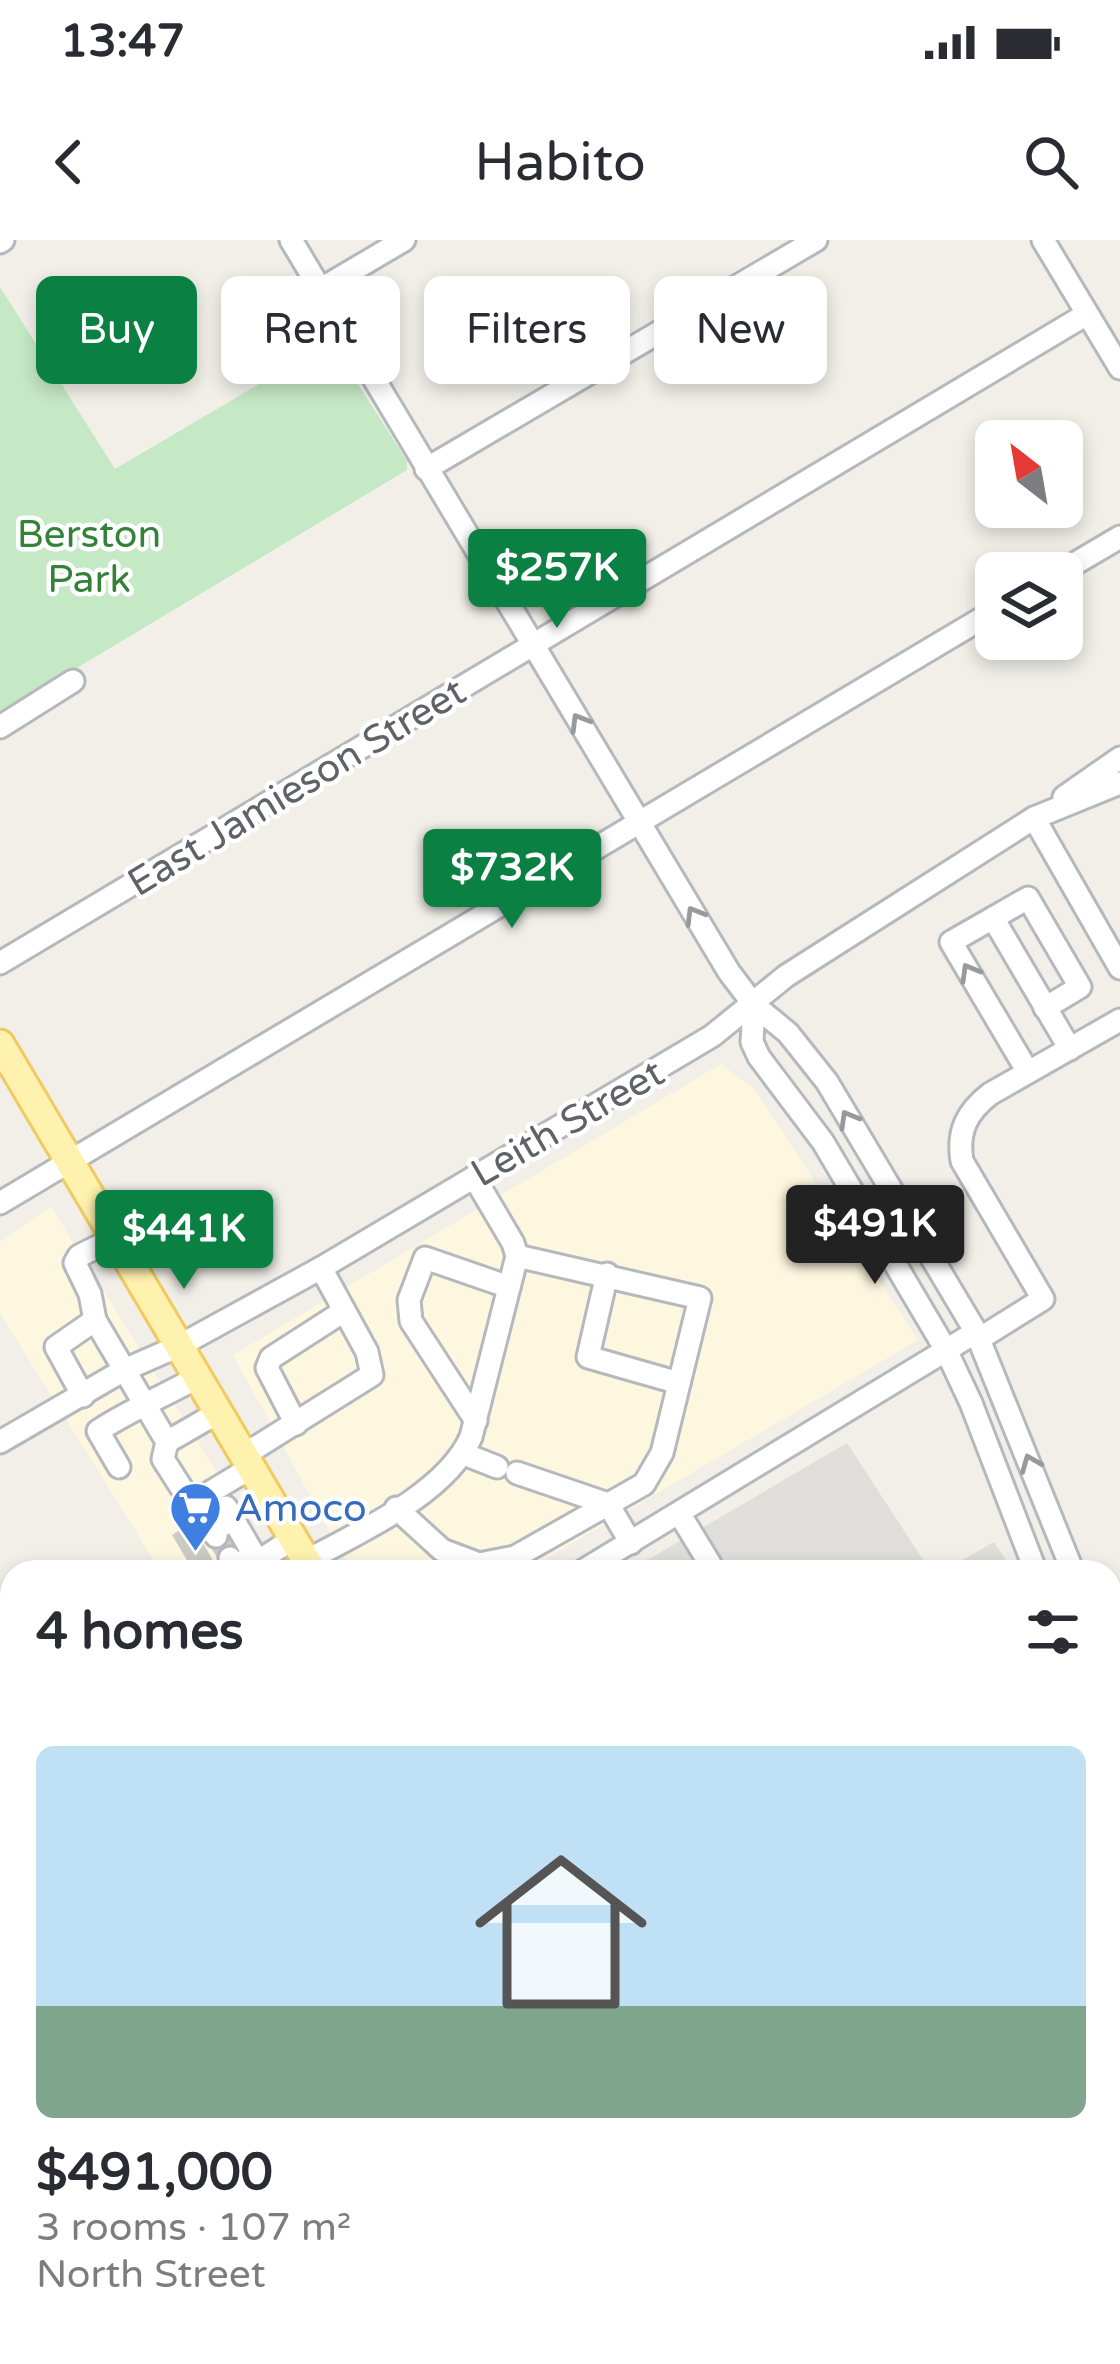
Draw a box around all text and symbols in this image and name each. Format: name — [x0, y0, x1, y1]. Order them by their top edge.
text: 13:47 — [60, 15, 185, 69]
icon: back — [36, 129, 102, 195]
icon: search — [1018, 129, 1084, 195]
text: Habito — [474, 130, 646, 195]
chip: Buy — [36, 276, 197, 384]
chip: Rent — [221, 276, 400, 384]
chip: Filters — [424, 276, 630, 384]
chip: New — [654, 276, 827, 384]
north arrow — [975, 420, 1083, 528]
map controls — [975, 420, 1083, 660]
park label: Berston Park — [17, 511, 161, 603]
pin: $257K — [473, 529, 641, 631]
text: $257K — [495, 544, 619, 591]
button: layers — [975, 552, 1083, 660]
street label: East Jamieson Street — [119, 668, 474, 907]
one-way arrow — [570, 713, 593, 735]
pin: $732K — [428, 829, 596, 931]
text: $732K — [450, 844, 574, 891]
one-way arrow — [686, 906, 708, 928]
one-way arrow — [960, 963, 983, 984]
street label: Leith Street — [463, 1049, 672, 1197]
one-way arrow — [840, 1110, 863, 1132]
pin: $491K — [791, 1185, 959, 1287]
pin: $441K — [100, 1190, 268, 1292]
text: $491K — [813, 1200, 937, 1247]
text: $441K — [122, 1205, 246, 1252]
one-way arrow — [1019, 1454, 1044, 1475]
supermarket icon: Amoco — [167, 1479, 223, 1553]
place label: Amoco — [234, 1485, 367, 1532]
icon: filters — [1020, 1599, 1086, 1665]
text: 4 homes — [36, 1601, 244, 1663]
icon: home — [453, 1824, 669, 2040]
text: $491,000 — [36, 2142, 273, 2204]
text: 3 rooms · 107 m² — [36, 2204, 351, 2251]
text: North Street — [36, 2251, 266, 2298]

